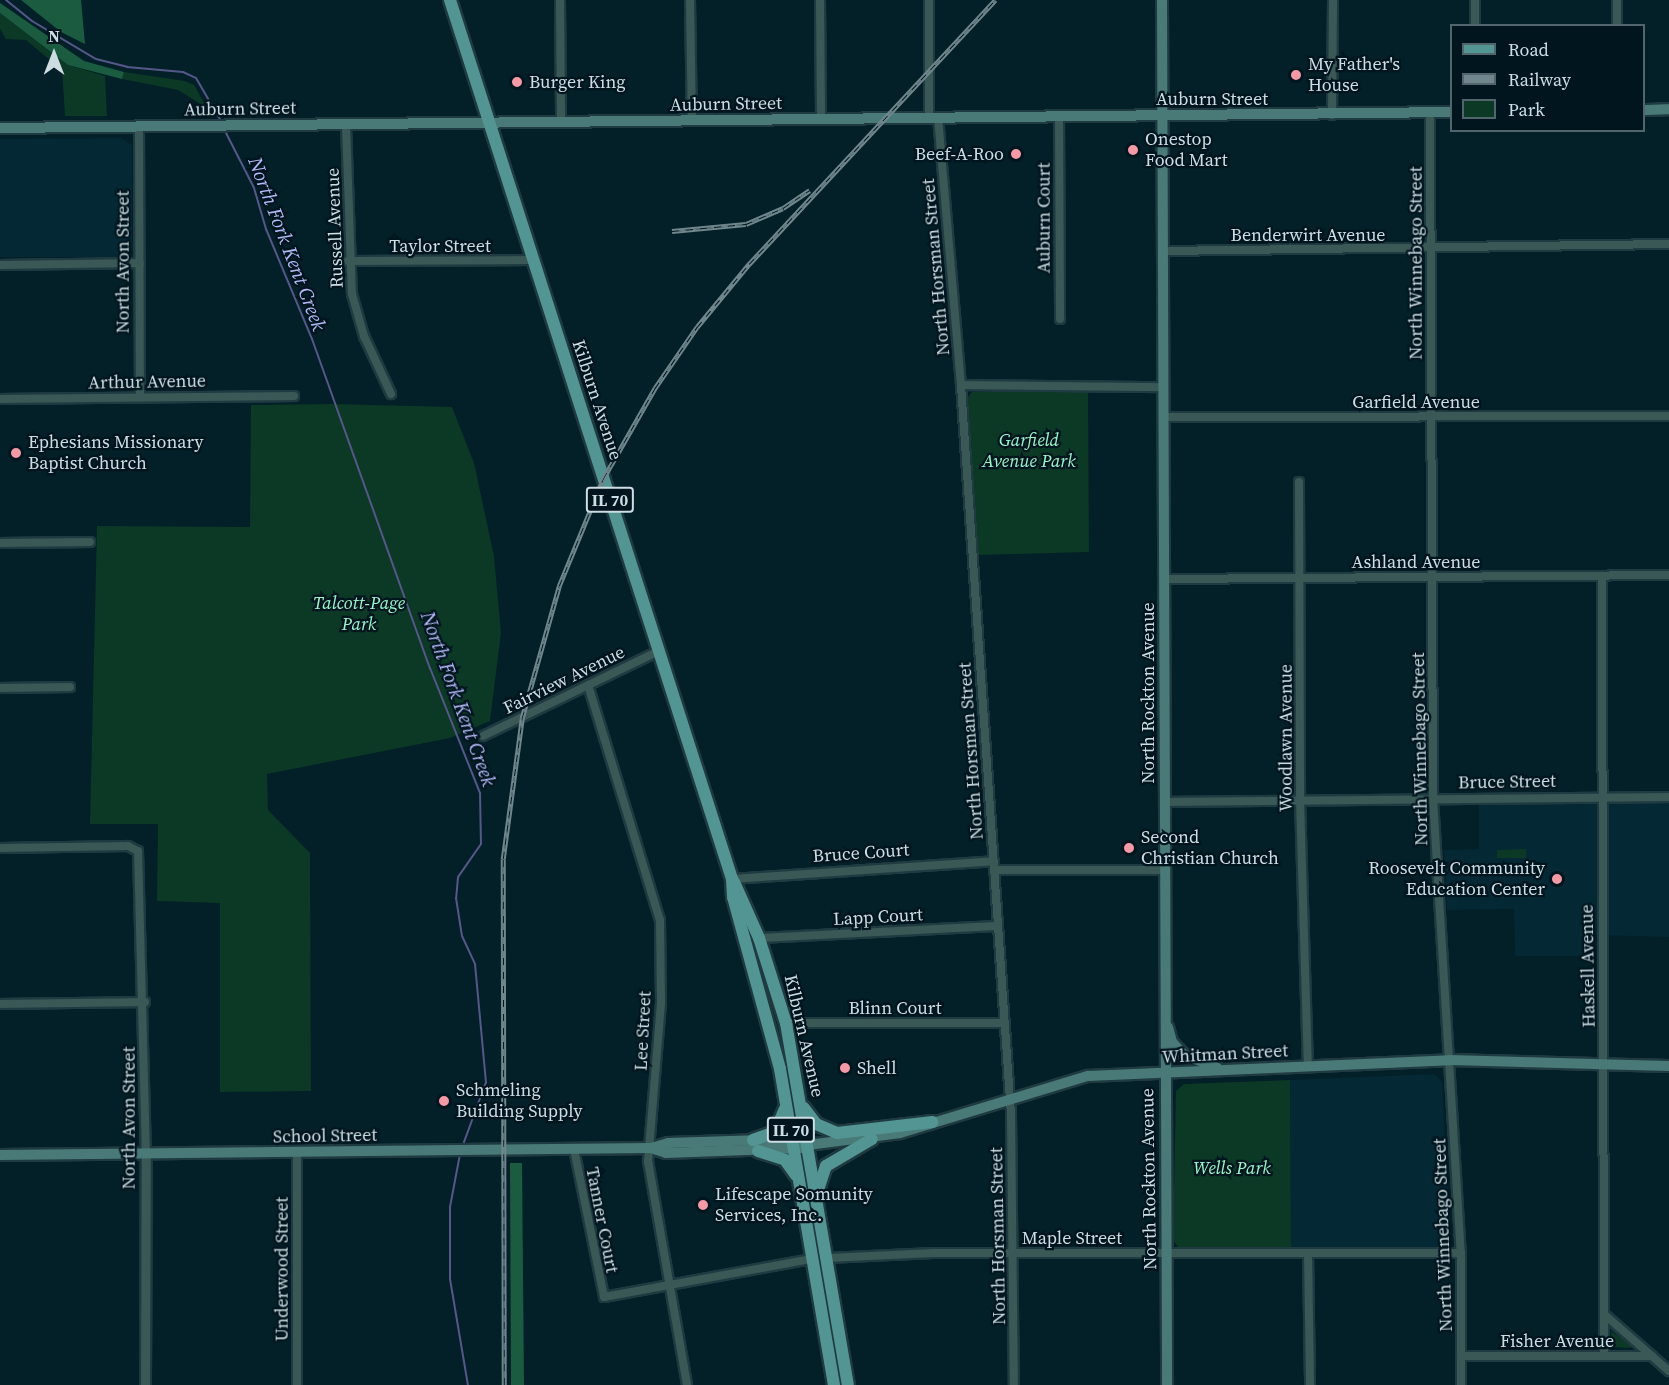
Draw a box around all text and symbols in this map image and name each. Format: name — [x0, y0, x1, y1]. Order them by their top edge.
north arrow — [24, 24, 84, 84]
legend — [1450, 24, 1645, 132]
text: N — [48, 25, 60, 47]
text: Road — [1508, 37, 1549, 62]
place label: My Father's House — [1308, 54, 1400, 97]
text: Railway — [1508, 67, 1571, 92]
marker: My Father's House — [1289, 68, 1303, 82]
place label: Burger King — [529, 71, 626, 93]
marker: Burger King — [510, 75, 524, 89]
street label: Auburn Street — [1156, 88, 1268, 110]
street label: Auburn Street — [670, 92, 782, 116]
street label: Auburn Street — [184, 97, 296, 121]
text: Park — [1508, 97, 1545, 122]
place label: Onestop Food Mart — [1145, 129, 1228, 172]
place label: Beef-A-Roo — [915, 143, 1004, 165]
marker: Onestop Food Mart — [1126, 143, 1140, 157]
marker: Beef-A-Roo — [1009, 147, 1023, 161]
water label: North Fork Kent Creek — [243, 154, 331, 334]
street label: Auburn Court — [1033, 163, 1055, 273]
street label: North Winnebago Street — [1405, 166, 1427, 360]
street label: Russell Avenue — [322, 167, 348, 289]
street label: North Horsman Street — [918, 178, 954, 356]
street label: North Avon Street — [112, 191, 134, 333]
street label: Benderwirt Avenue — [1231, 224, 1385, 246]
street label: Taylor Street — [389, 235, 491, 257]
street label: Kilburn Avenue — [567, 337, 627, 463]
street label: Arthur Avenue — [88, 370, 206, 394]
street label: Garfield Avenue — [1352, 391, 1480, 413]
park label: Garfield Avenue Park — [982, 430, 1076, 472]
place label: Ephesians Missionary Baptist Church — [28, 432, 203, 474]
marker: Ephesians Missionary Baptist Church — [9, 446, 23, 460]
road number: IL 70 — [584, 487, 636, 513]
street label: Ashland Avenue — [1351, 551, 1481, 573]
park label: Talcott-Page Park — [313, 593, 405, 636]
street label: North Rockton Avenue — [1137, 602, 1159, 784]
water label: North Fork Kent Creek — [415, 608, 501, 790]
street label: Fairview Avenue — [500, 641, 628, 719]
street label: North Winnebago Street — [1408, 652, 1432, 846]
street label: North Horsman Street — [954, 662, 988, 840]
street label: Woodlawn Avenue — [1275, 664, 1297, 812]
street label: Bruce Street — [1458, 770, 1556, 794]
place label: Second Christian Church — [1141, 827, 1279, 870]
street label: Bruce Court — [812, 839, 910, 867]
marker: Second Christian Church — [1122, 841, 1136, 855]
place label: Roosevelt Community Education Center — [1368, 858, 1545, 900]
marker: Roosevelt Community Education Center — [1550, 872, 1564, 886]
street label: Lapp Court — [833, 904, 923, 930]
street label: Haskell Avenue — [1576, 904, 1600, 1028]
street label: Kilburn Avenue — [779, 973, 829, 1099]
street label: Lee Street — [630, 991, 656, 1071]
street label: Blinn Court — [848, 997, 942, 1019]
street label: Whitman Street — [1161, 1040, 1289, 1068]
street label: North Avon Street — [118, 1047, 140, 1189]
place label: Shell — [857, 1057, 897, 1079]
marker: Shell — [838, 1061, 852, 1075]
place label: Schmeling Building Supply — [456, 1080, 583, 1122]
street label: North Rockton Avenue — [1137, 1088, 1161, 1270]
marker: Schmeling Building Supply — [437, 1094, 451, 1108]
road number: IL 70 — [766, 1117, 816, 1143]
street label: School Street — [273, 1124, 377, 1148]
street label: North Winnebago Street — [1429, 1138, 1457, 1332]
street label: North Horsman Street — [986, 1147, 1010, 1325]
park label: Wells Park — [1193, 1157, 1271, 1179]
street label: Tanner Court — [581, 1165, 623, 1275]
place label: Lifescape Somunity Services, Inc. — [715, 1184, 873, 1226]
street label: Underwood Street — [271, 1197, 293, 1341]
marker: Lifescape Somunity Services, Inc. — [696, 1198, 710, 1212]
street label: Maple Street — [1022, 1227, 1122, 1249]
street label: Fisher Avenue — [1500, 1330, 1614, 1352]

